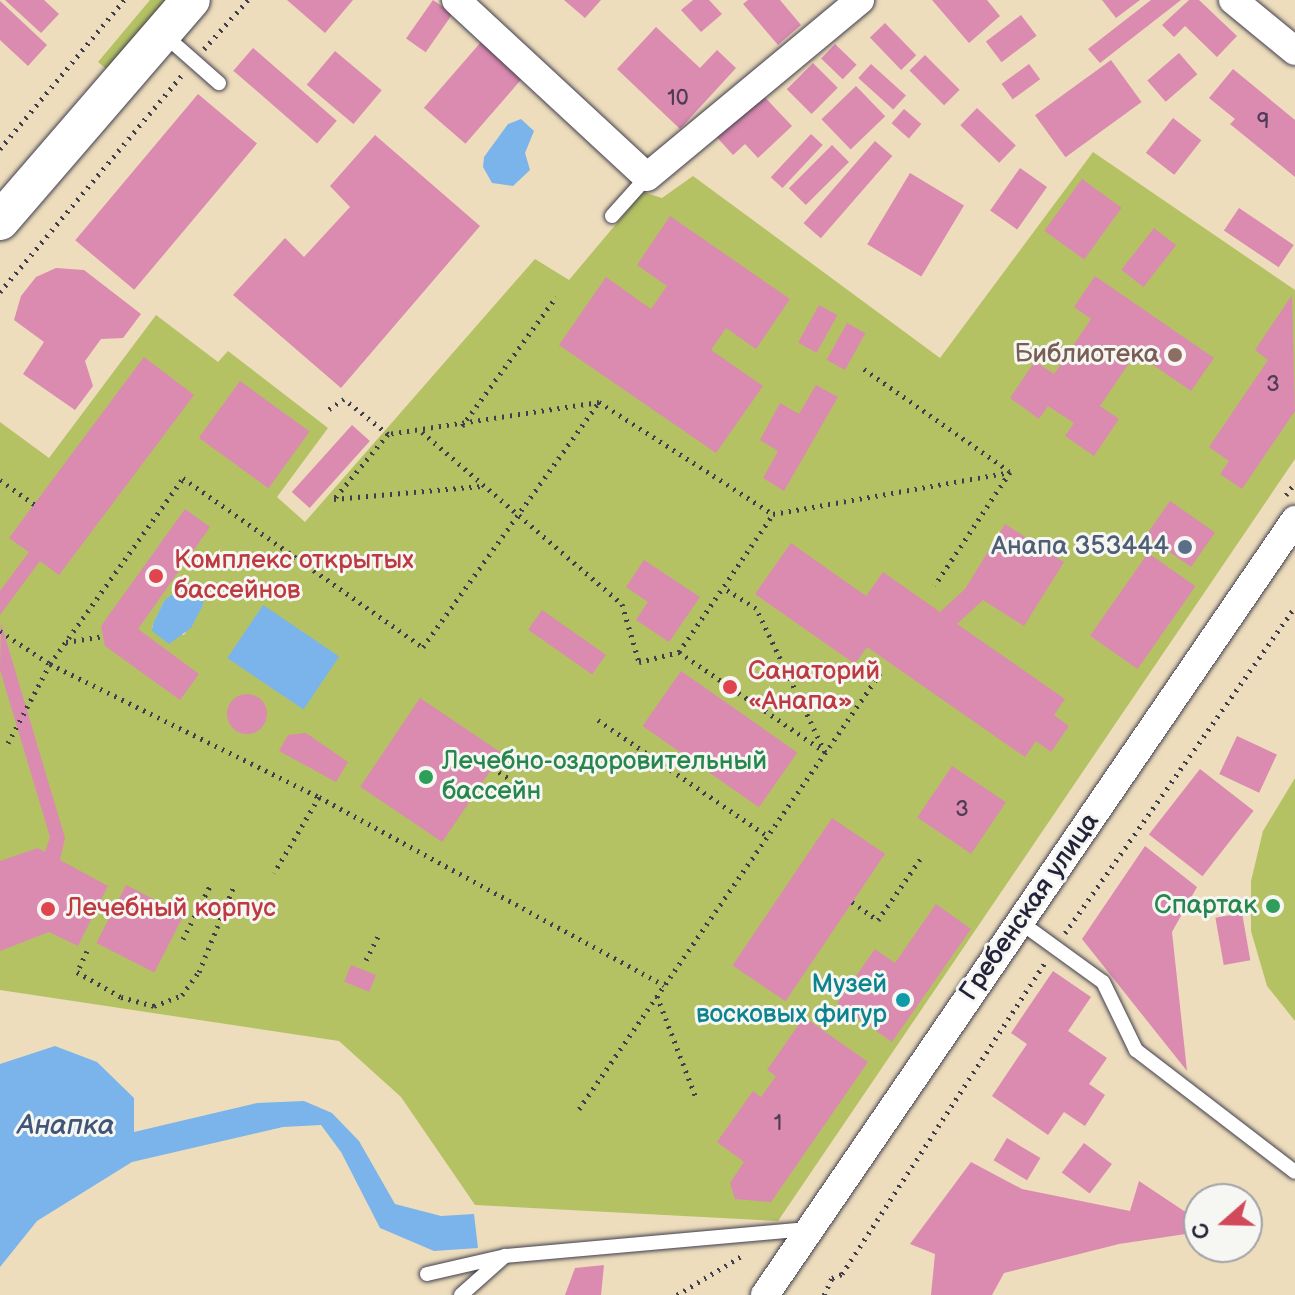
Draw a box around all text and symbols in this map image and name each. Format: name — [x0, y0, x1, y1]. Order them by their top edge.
house number: 10 — [667, 86, 689, 112]
house number: 9 — [1257, 109, 1269, 135]
place label: Библиотека — [1015, 339, 1159, 371]
marker: Библиотека — [1166, 346, 1184, 364]
house number: 3 — [1266, 372, 1280, 398]
place label: Анапа 353444 — [991, 531, 1169, 563]
marker: Анапа 353444 — [1176, 538, 1194, 556]
place label: Комплекс открытых бассейнов — [174, 545, 414, 606]
marker: Комплекс открытых бассейнов — [145, 565, 167, 587]
place label: Санаторий «Анапа» — [748, 656, 880, 718]
marker: Санаторий «Анапа» — [719, 676, 741, 698]
place label: Лечебно-оздоровительный бассейн — [442, 746, 767, 808]
marker: Лечебно-оздоровительный бассейн — [417, 768, 435, 786]
house number: 3 — [955, 797, 969, 823]
street label: Гребенская улица — [954, 807, 1106, 1007]
place label: Спартак — [1154, 890, 1257, 922]
place label: Лечебный корпус — [66, 893, 276, 925]
marker: Спартак — [1264, 897, 1282, 915]
marker: Лечебный корпус — [37, 898, 59, 920]
place label: Музей восковых фигур — [696, 969, 887, 1030]
marker: Музей восковых фигур — [894, 991, 912, 1009]
water label: Анапка — [17, 1109, 115, 1143]
house number: 1 — [774, 1111, 782, 1137]
north arrow — [1183, 1183, 1263, 1263]
text: С — [1187, 1219, 1217, 1243]

